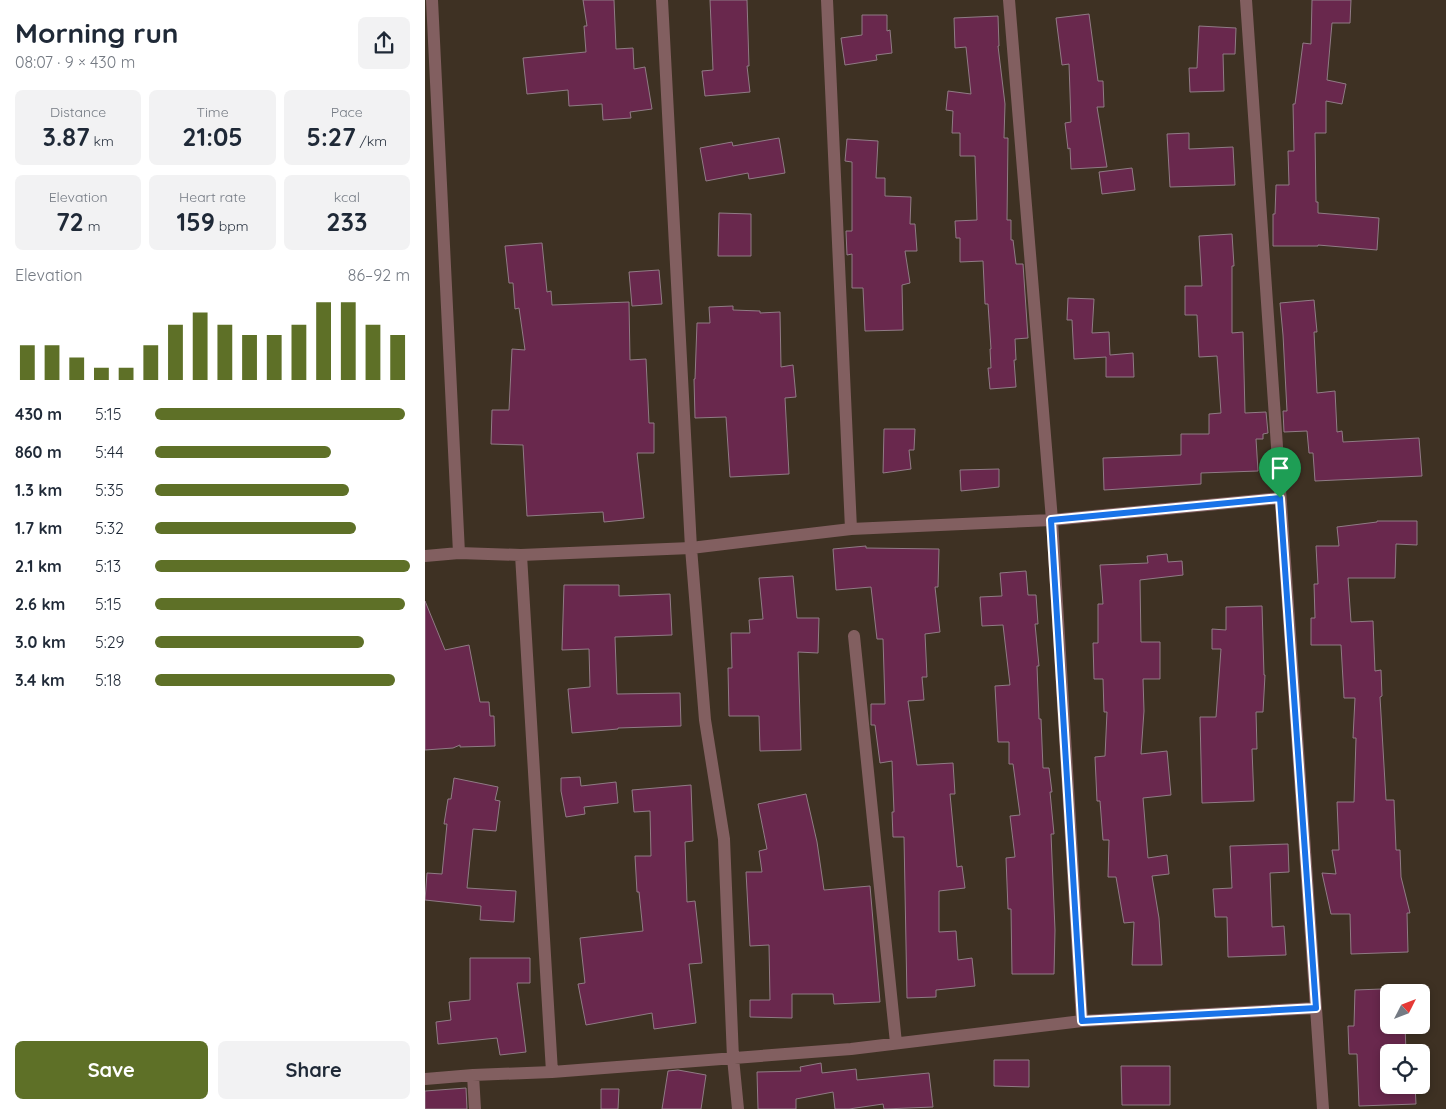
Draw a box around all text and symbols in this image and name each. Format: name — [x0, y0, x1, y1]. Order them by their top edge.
text: Morning run — [15, 15, 179, 50]
button: share — [358, 17, 410, 69]
text: 08:07 · 9 × 430 m — [15, 52, 135, 72]
text: Distance — [50, 103, 106, 121]
text: Time — [196, 103, 229, 121]
text: Pace — [331, 103, 363, 121]
text: 3.87 — [43, 121, 90, 152]
text: 21:05 — [182, 121, 243, 152]
text: 5:27 — [307, 121, 356, 152]
text: km — [90, 132, 114, 150]
text: /km — [356, 132, 387, 150]
text: Elevation — [49, 188, 108, 206]
text: Heart rate — [179, 188, 246, 206]
text: kcal — [334, 188, 360, 206]
text: 72 — [56, 206, 84, 237]
text: 159 — [177, 206, 215, 237]
text: 233 — [326, 206, 367, 237]
text: m — [84, 217, 100, 235]
text: bpm — [215, 217, 248, 235]
text: Elevation — [15, 265, 82, 285]
text: 86–92 m — [348, 265, 410, 285]
text: 430 m — [15, 404, 62, 424]
text: 5:15 — [95, 404, 121, 424]
text: 860 m — [15, 442, 62, 462]
text: 5:44 — [95, 442, 124, 462]
pin — [1259, 447, 1301, 498]
icon: arrive — [1266, 454, 1294, 482]
text: 1.3 km — [15, 480, 62, 500]
text: 5:35 — [95, 480, 124, 500]
text: 1.7 km — [15, 518, 62, 538]
text: 5:32 — [95, 518, 124, 538]
text: 2.1 km — [15, 556, 62, 576]
text: 5:13 — [95, 556, 121, 576]
text: 2.6 km — [15, 594, 65, 614]
text: 5:15 — [95, 594, 121, 614]
text: 3.0 km — [15, 632, 66, 652]
text: 5:29 — [95, 632, 125, 652]
text: 3.4 km — [15, 670, 65, 690]
text: 5:18 — [95, 670, 121, 690]
north arrow — [1380, 984, 1430, 1034]
map controls — [1380, 984, 1430, 1094]
button: Save — [15, 1041, 208, 1099]
button: Share — [218, 1041, 410, 1099]
button: locate — [1380, 1044, 1430, 1094]

